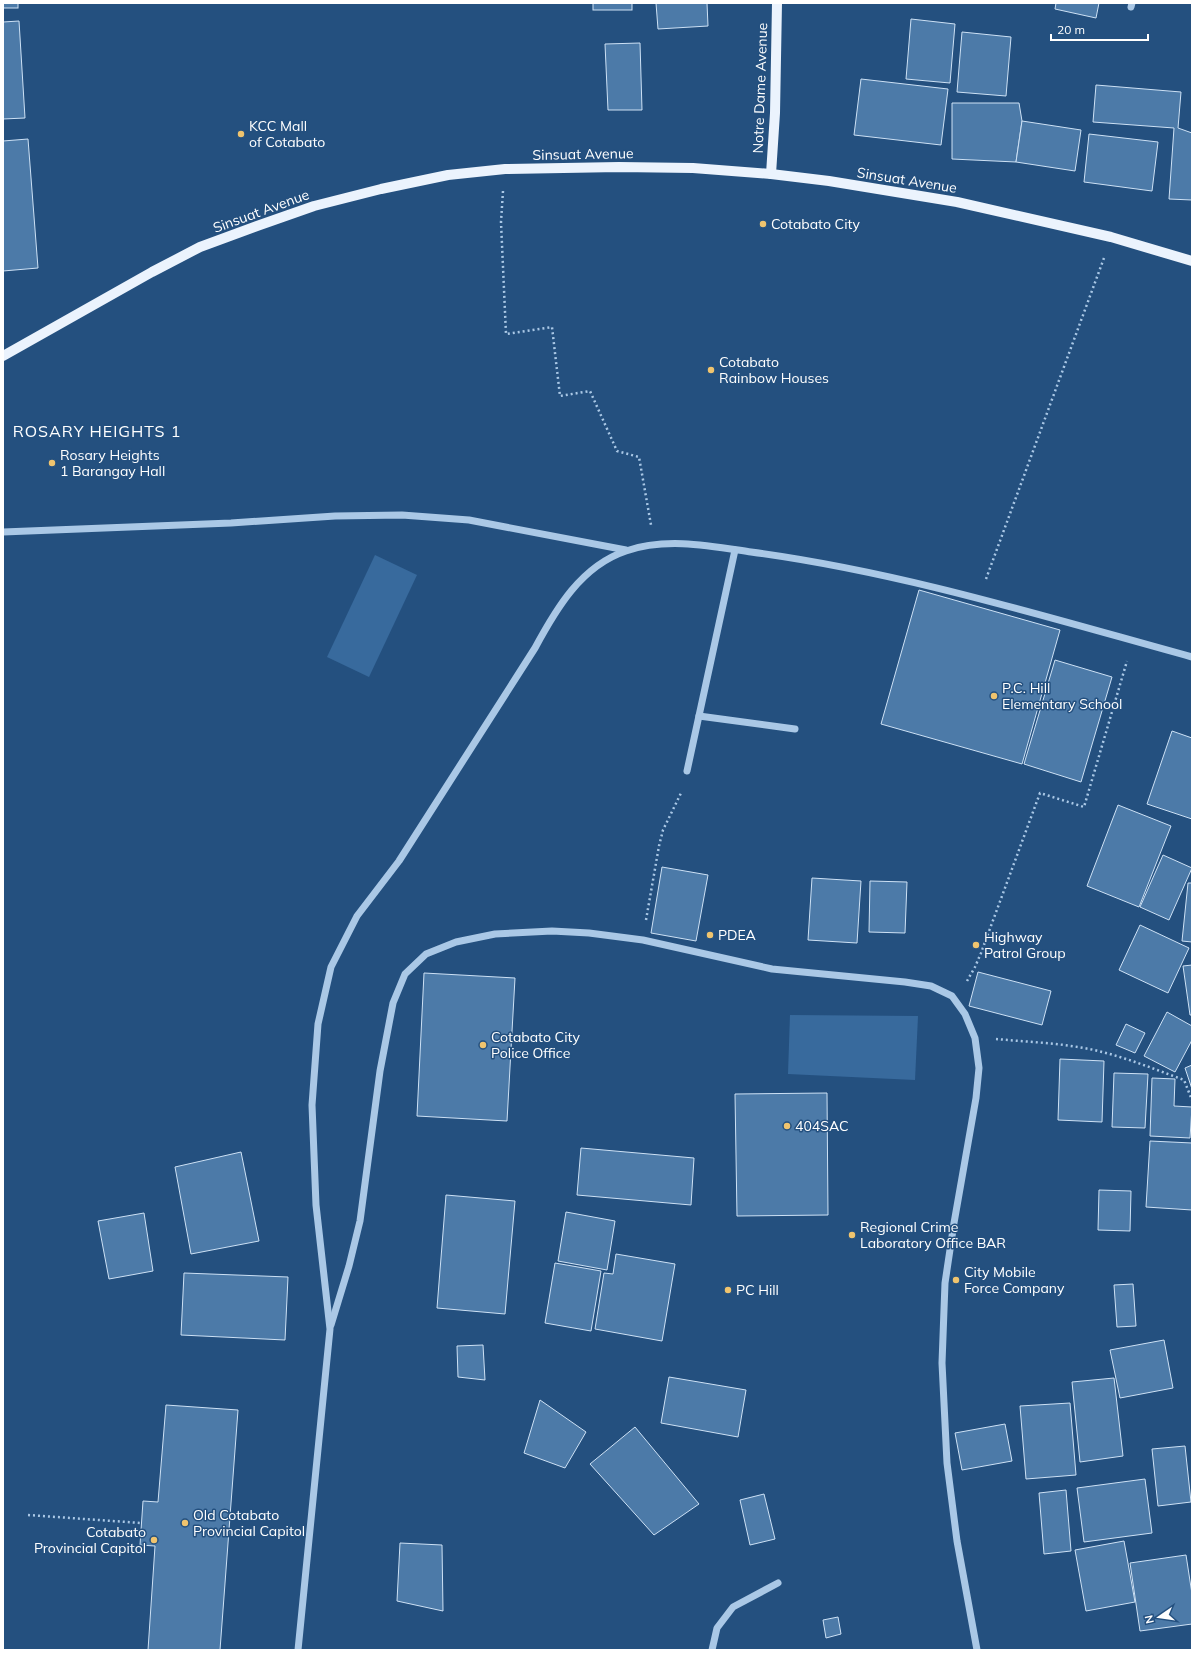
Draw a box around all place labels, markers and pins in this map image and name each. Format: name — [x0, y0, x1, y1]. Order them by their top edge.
place label: KCC Mall of Cotabato — [249, 117, 325, 151]
marker: KCC Mall of Cotabato — [236, 129, 246, 139]
place label: Cotabato City — [771, 215, 860, 233]
marker: Cotabato City — [758, 219, 768, 229]
place label: Cotabato Rainbow Houses — [719, 353, 829, 387]
marker: Cotabato Rainbow Houses — [706, 365, 716, 375]
place label: Rosary Heights 1 Barangay Hall — [60, 446, 165, 480]
marker: Rosary Heights 1 Barangay Hall — [47, 458, 57, 468]
place label: P.C. Hill Elementary School — [1002, 679, 1122, 713]
marker: P.C. Hill Elementary School — [989, 691, 999, 701]
place label: PDEA — [718, 926, 757, 944]
place label: Highway Patrol Group — [984, 928, 1066, 962]
marker: PDEA — [705, 930, 715, 940]
marker: Highway Patrol Group — [971, 940, 981, 950]
place label: Cotabato City Police Office — [491, 1028, 580, 1062]
marker: Cotabato City Police Office — [478, 1040, 488, 1050]
place label: 404SAC — [795, 1117, 849, 1135]
marker: 404SAC — [782, 1121, 792, 1131]
place label: Regional Crime Laboratory Office BAR — [860, 1218, 1006, 1252]
marker: Regional Crime Laboratory Office BAR — [847, 1230, 857, 1240]
place label: City Mobile Force Company — [964, 1263, 1065, 1297]
marker: City Mobile Force Company — [951, 1275, 961, 1285]
place label: PC Hill — [736, 1281, 779, 1299]
marker: PC Hill — [723, 1285, 733, 1295]
place label: Old Cotabato Provincial Capitol — [193, 1506, 305, 1540]
marker: Old Cotabato Provincial Capitol — [180, 1518, 190, 1528]
place label: Cotabato Provincial Capitol — [34, 1523, 146, 1557]
marker: Cotabato Provincial Capitol — [149, 1535, 159, 1545]

